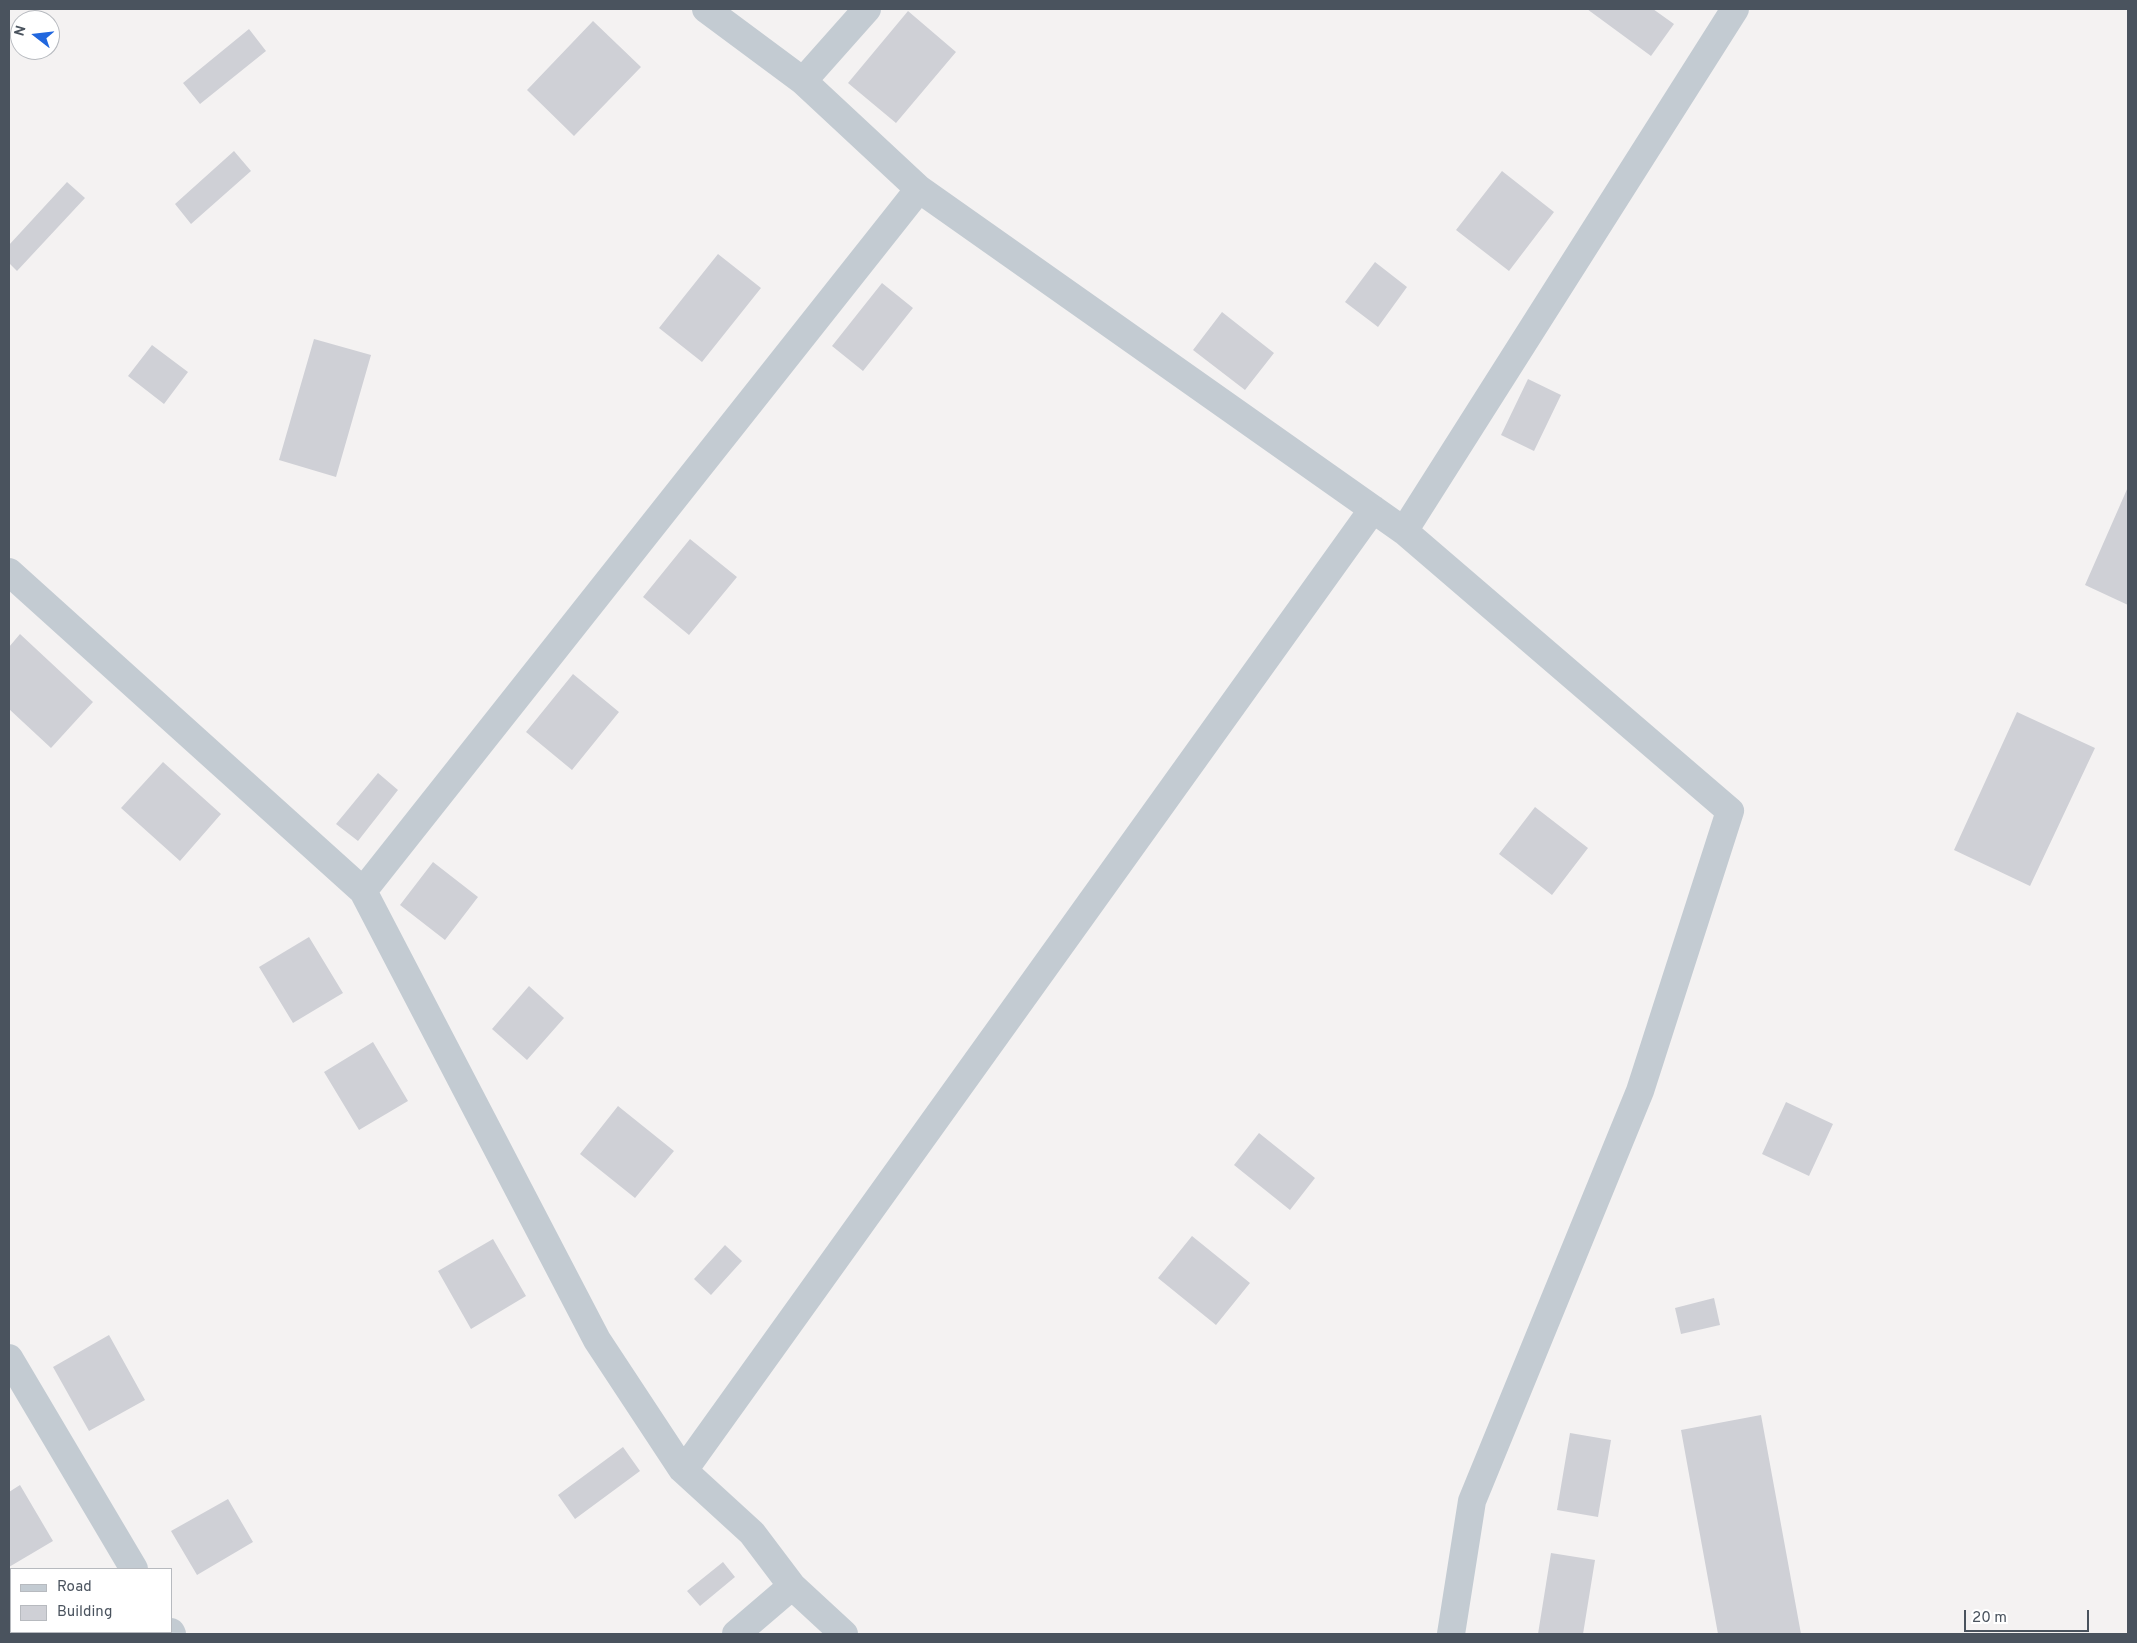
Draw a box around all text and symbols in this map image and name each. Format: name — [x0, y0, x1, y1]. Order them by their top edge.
north arrow — [10, 10, 60, 60]
text: N — [12, 24, 31, 38]
legend — [10, 1568, 172, 1633]
text: Road — [57, 1578, 92, 1597]
scale bar — [1967, 1600, 2092, 1632]
text: Building — [57, 1603, 112, 1622]
text: 20 m — [1972, 1609, 2007, 1628]

